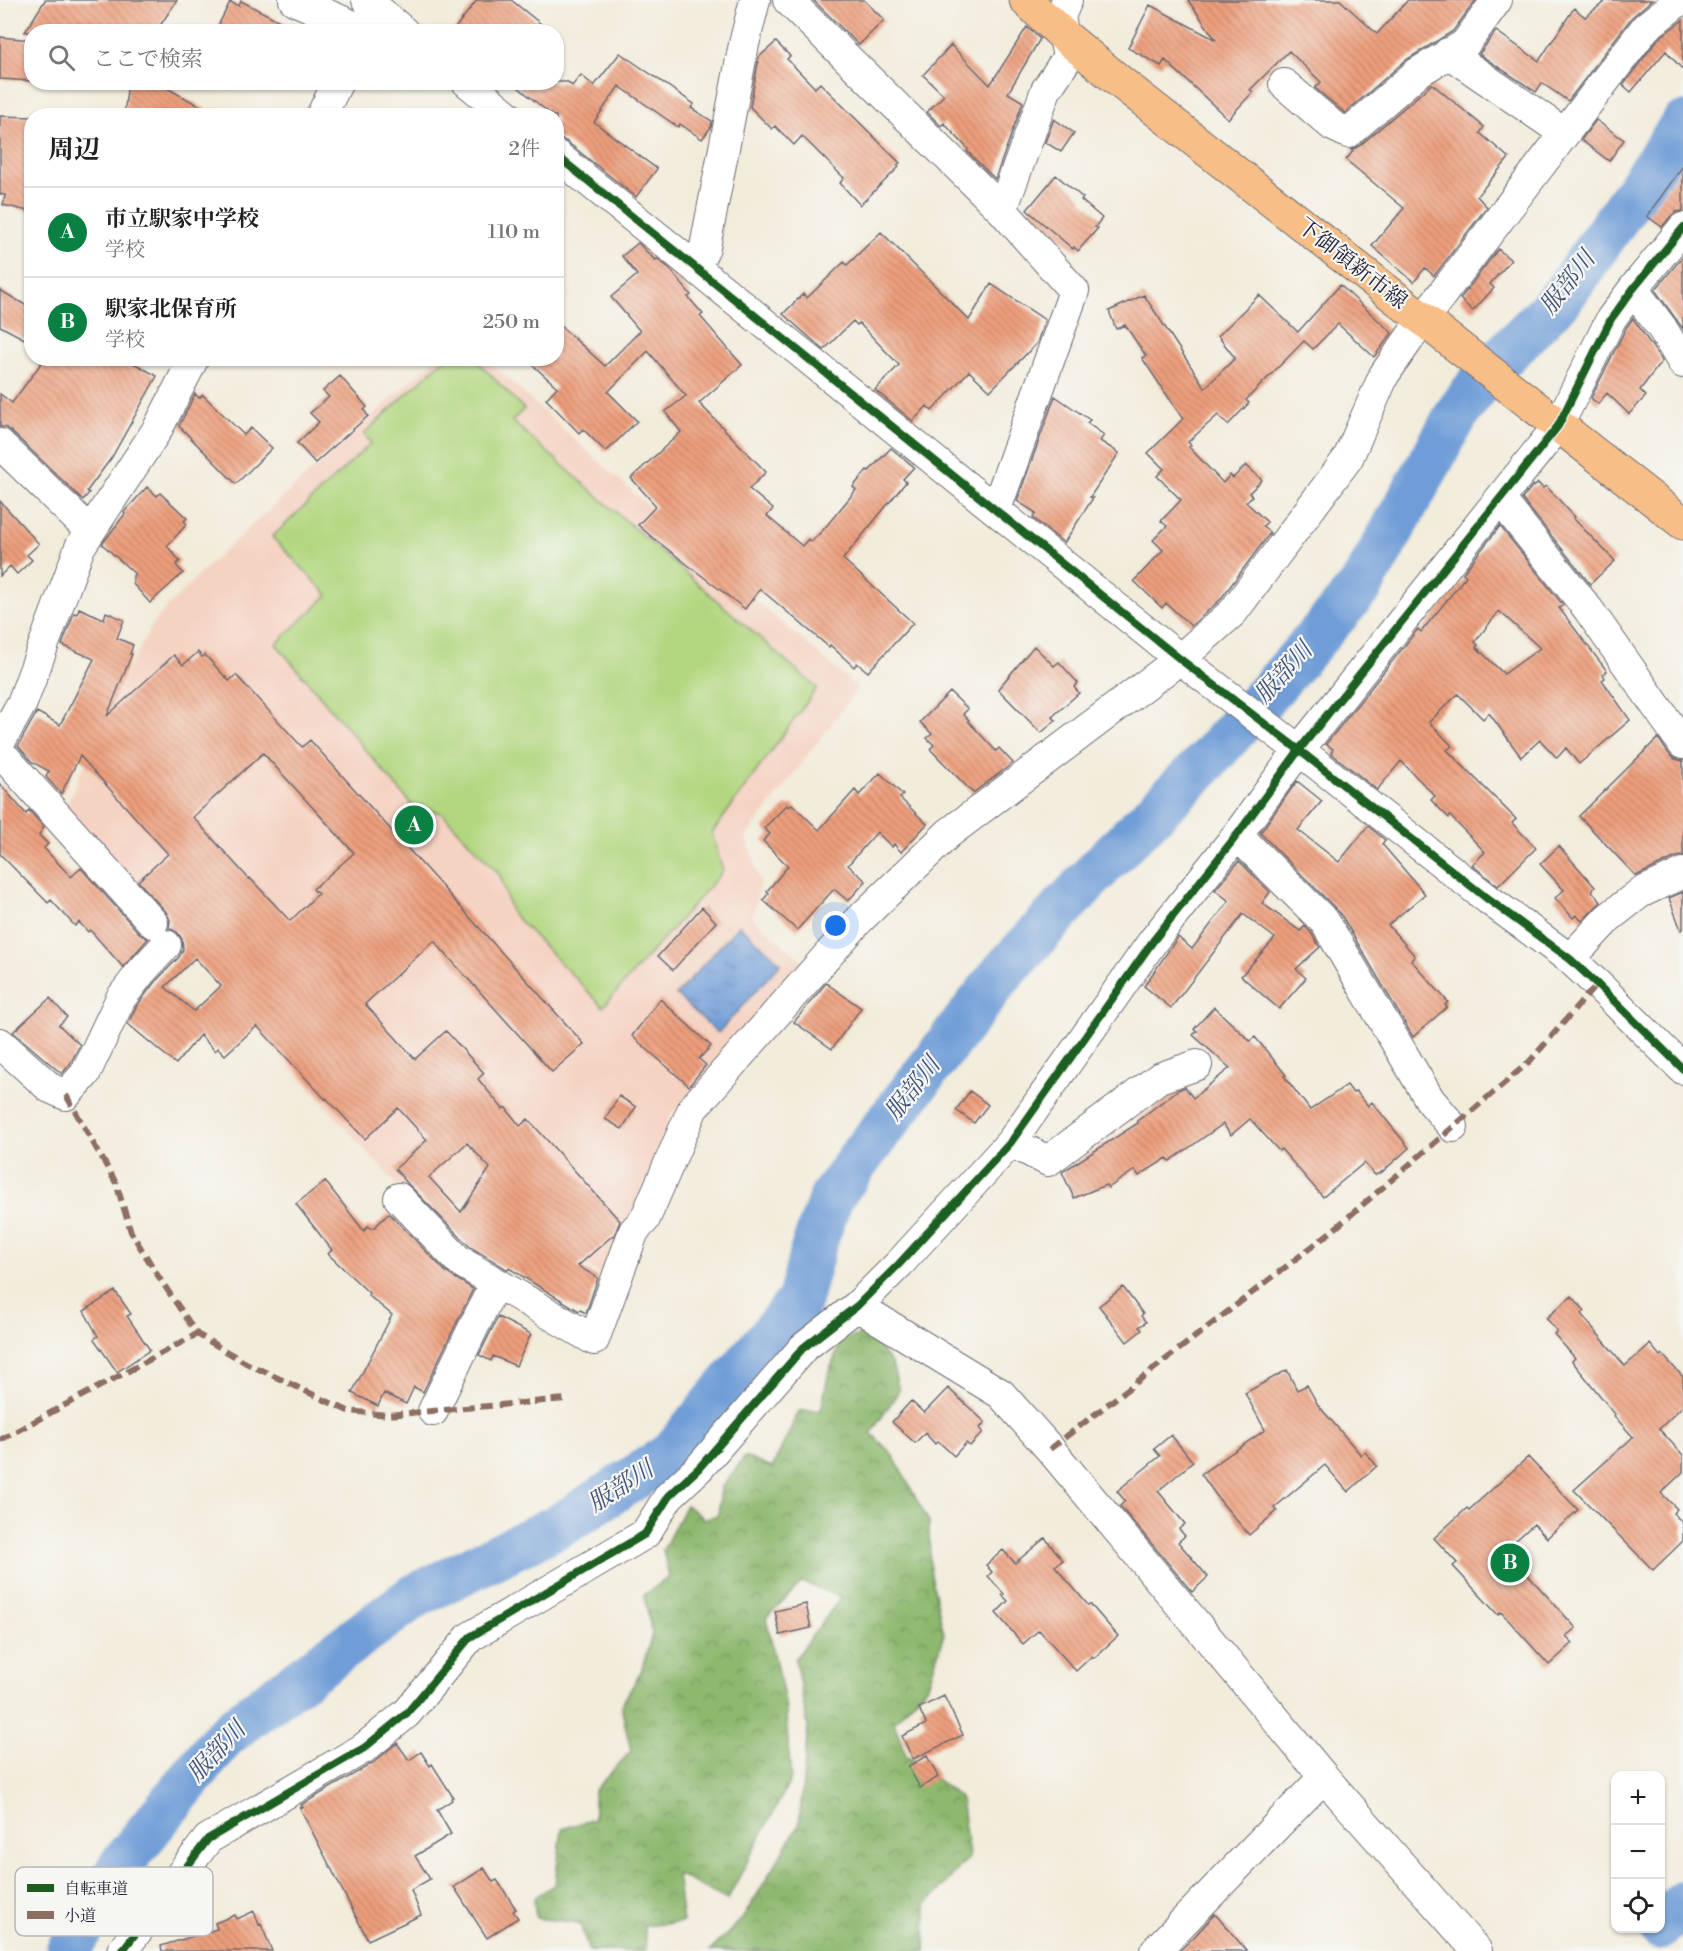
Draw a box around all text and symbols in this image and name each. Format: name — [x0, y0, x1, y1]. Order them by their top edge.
search box — [24, 24, 564, 90]
icon: search — [45, 41, 78, 74]
text: ここで検索 — [93, 46, 203, 73]
text: 周辺 — [48, 134, 100, 166]
text: 2件 — [509, 137, 540, 162]
text: 市立駅家中学校 — [105, 206, 259, 233]
street label: 下御領新市線 — [1292, 213, 1412, 315]
text: A — [60, 220, 75, 245]
text: 110 m — [488, 220, 540, 245]
text: 学校 — [105, 238, 145, 263]
water label: 服部川 — [1534, 243, 1604, 321]
text: 駅家北保育所 — [105, 296, 237, 323]
text: B — [60, 310, 75, 335]
text: 250 m — [483, 310, 540, 335]
text: 学校 — [105, 328, 145, 353]
water label: 服部川 — [1249, 634, 1321, 710]
pin: A — [394, 802, 434, 848]
your location — [821, 911, 850, 940]
water label: 服部川 — [879, 1049, 949, 1127]
water label: 服部川 — [583, 1453, 662, 1519]
pin: B — [1490, 1540, 1530, 1586]
water label: 服部川 — [181, 1713, 255, 1789]
map controls — [1611, 1771, 1665, 1933]
button: + — [1611, 1771, 1665, 1825]
button: − — [1611, 1825, 1665, 1879]
legend — [15, 1867, 213, 1936]
text: 自転車道 — [64, 1879, 128, 1899]
button: locate — [1611, 1879, 1665, 1933]
text: 小道 — [64, 1906, 96, 1926]

